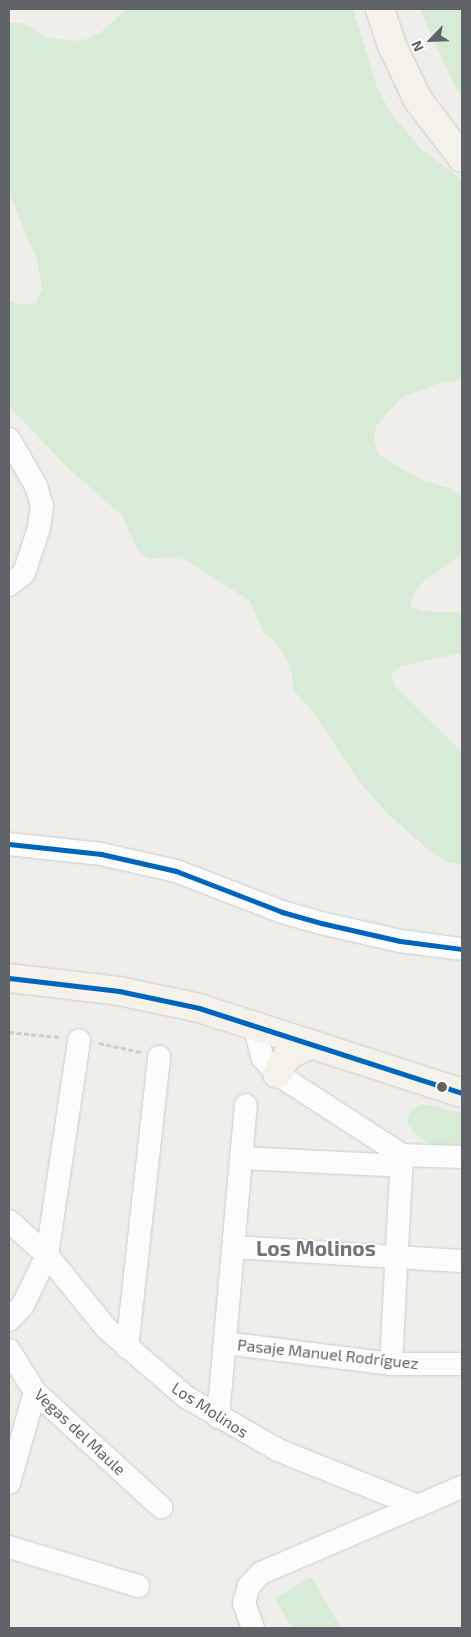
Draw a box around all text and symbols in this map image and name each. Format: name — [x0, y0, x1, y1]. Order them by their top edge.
north arrow — [406, 15, 456, 65]
text: N — [407, 38, 427, 54]
unlabelled marker — [437, 1082, 447, 1092]
district label: Los Molinos — [256, 1235, 376, 1261]
street label: Pasaje Manuel Rodríguez — [236, 1335, 420, 1373]
street label: Los Molinos — [168, 1378, 252, 1442]
street label: Vegas del Maule — [30, 1385, 130, 1479]

